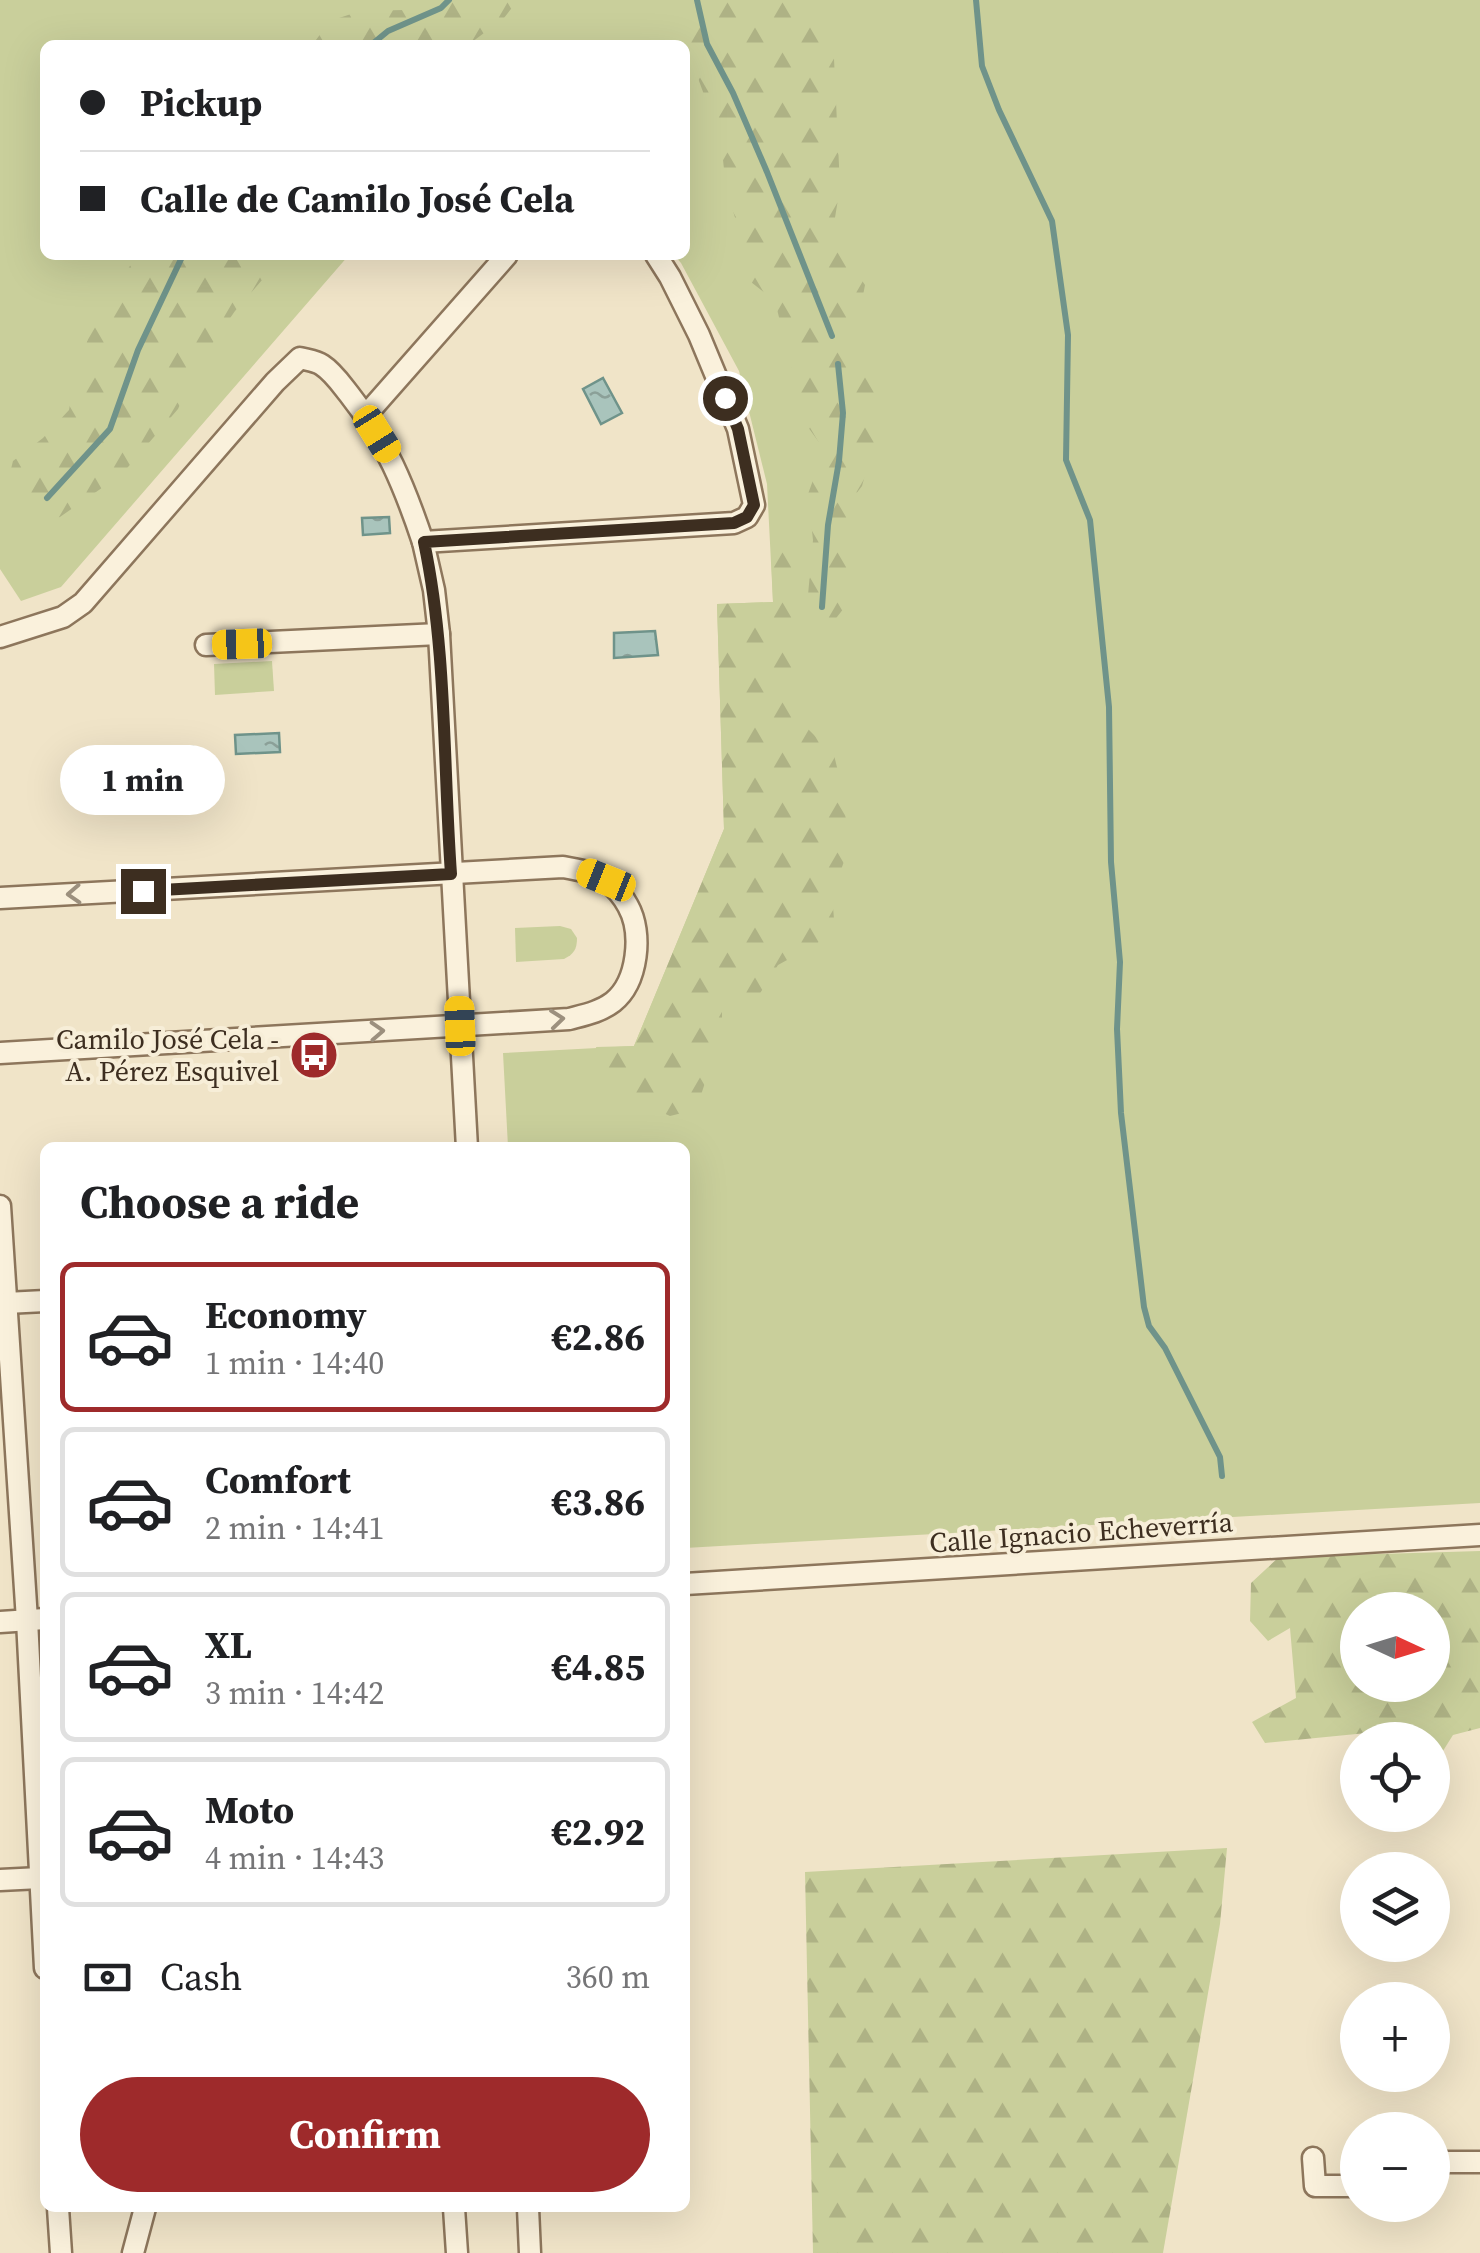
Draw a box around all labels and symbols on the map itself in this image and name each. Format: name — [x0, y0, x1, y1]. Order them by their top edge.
route start — [703, 376, 748, 421]
car — [348, 401, 406, 467]
car — [211, 628, 273, 660]
callout: 1 min — [61, 746, 226, 816]
car — [573, 855, 639, 905]
route end — [121, 869, 166, 914]
one-way arrow — [66, 883, 82, 904]
car — [444, 995, 476, 1057]
one-way arrow — [549, 1009, 565, 1030]
place label: Camilo José Cela - A. Pérez Esquivel — [56, 1020, 279, 1090]
one-way arrow — [369, 1021, 385, 1042]
bus stop icon: Camilo José Cela - A. Pérez Esquivel — [288, 1029, 340, 1081]
street label: Calle Ignacio Echeverría — [928, 1502, 1235, 1562]
north arrow — [1340, 1592, 1450, 1702]

